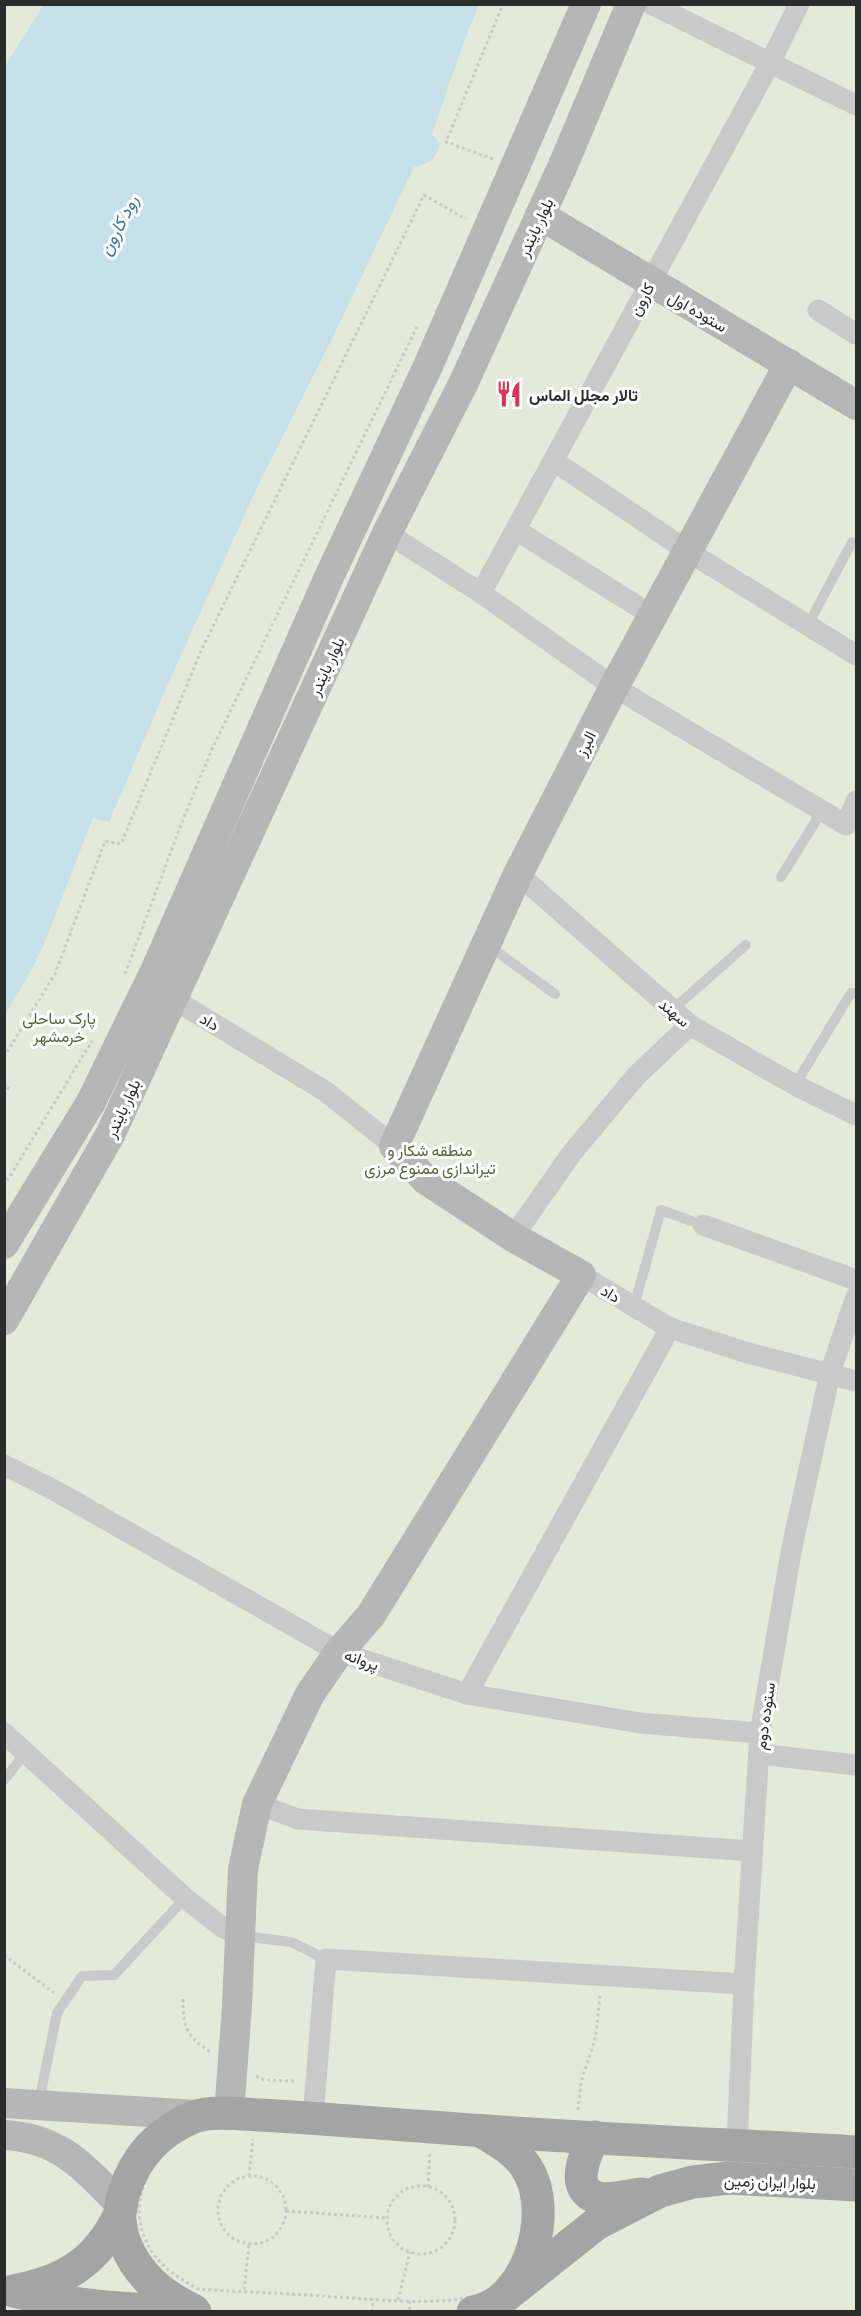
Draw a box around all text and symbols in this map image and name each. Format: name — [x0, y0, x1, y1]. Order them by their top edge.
water label: رود کارون — [93, 191, 143, 259]
street label: بلوار بایندر — [513, 195, 559, 261]
street label: کارون — [625, 279, 659, 320]
street label: ستوده اول — [664, 287, 731, 337]
restaurant icon: تالار مجلل الماس — [494, 379, 524, 409]
place label: تالار مجلل الماس — [529, 385, 638, 406]
street label: بلوار بایندر — [304, 634, 350, 700]
street label: البرز — [570, 727, 601, 760]
street label: سهند — [654, 994, 694, 1032]
park label: پارک ساحلی خرمشهر — [22, 1008, 96, 1047]
street label: داد — [197, 1008, 223, 1034]
street label: بلوار بایندر — [100, 1076, 146, 1142]
park label: منطقه شکار و تیراندازی ممنوع مرزی — [364, 1140, 496, 1180]
street label: داد — [598, 1280, 624, 1306]
street label: پروانه — [341, 1644, 382, 1677]
street label: ستوده دوم — [750, 1681, 780, 1751]
street label: بلوار ایران زمین — [724, 2170, 816, 2194]

